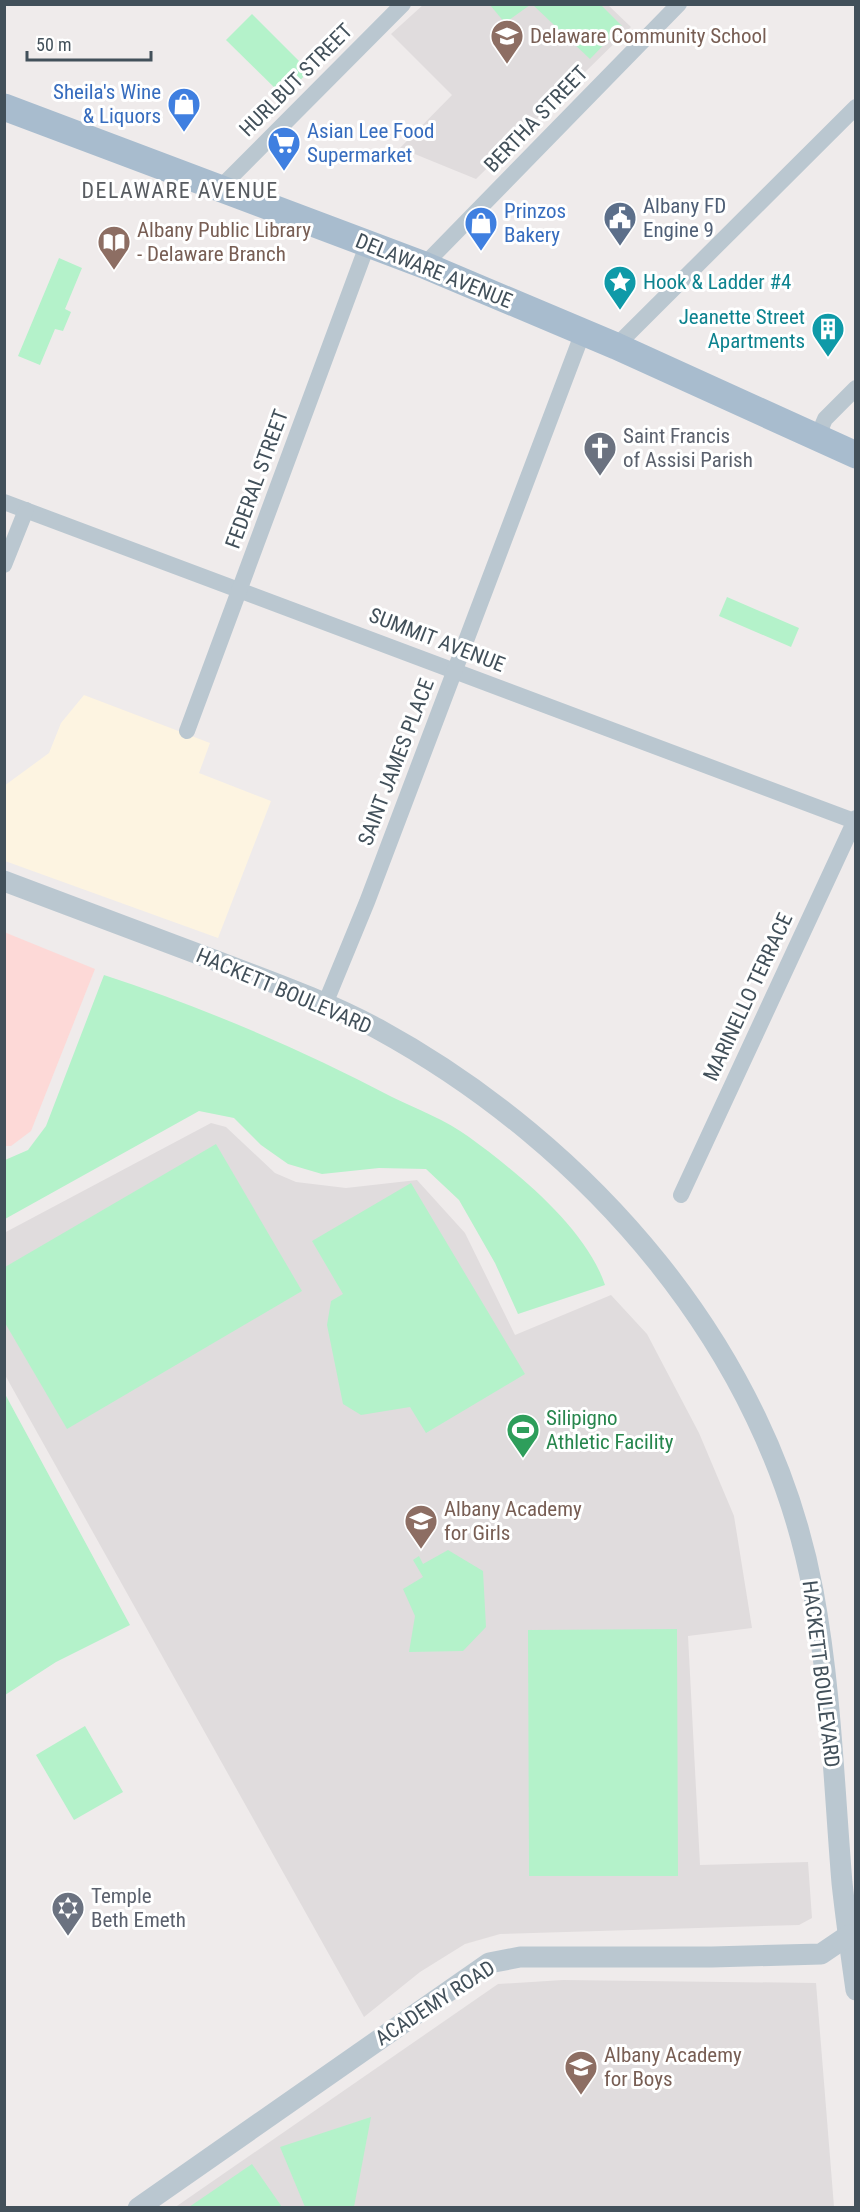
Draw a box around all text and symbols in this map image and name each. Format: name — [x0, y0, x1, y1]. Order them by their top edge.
school or university icon: Delaware Community School — [489, 18, 525, 65]
street label: HURLBUT STREET — [235, 19, 357, 141]
scale bar — [27, 24, 152, 62]
place label: Delaware Community School — [530, 24, 767, 48]
text: 50 m — [36, 34, 71, 55]
street label: BERTHA STREET — [479, 61, 593, 177]
place label: Sheila's Wine & Liquors — [53, 80, 161, 128]
shop icon: Sheila's Wine & Liquors — [166, 86, 202, 133]
place label: Asian Lee Food Supermarket — [307, 119, 434, 167]
supermarket icon: Asian Lee Food Supermarket — [266, 125, 302, 172]
district label: DELAWARE AVENUE — [81, 178, 279, 203]
place label: Albany FD Engine 9 — [643, 194, 726, 242]
place label: Prinzos Bakery — [504, 199, 566, 247]
public building icon: Albany FD Engine 9 — [602, 200, 638, 247]
shop icon: Prinzos Bakery — [463, 205, 499, 252]
place label: Albany Public Library - Delaware Branch — [137, 218, 311, 266]
library icon: Albany Public Library - Delaware Branch — [96, 224, 132, 271]
street label: DELAWARE AVENUE — [352, 229, 516, 313]
place icon: Hook & Ladder #4 — [602, 264, 638, 311]
place label: Hook & Ladder #4 — [643, 270, 791, 294]
place label: Jeanette Street Apartments — [679, 305, 805, 353]
building icon: Jeanette Street Apartments — [810, 311, 846, 358]
street label: FEDERAL STREET — [221, 406, 293, 552]
place label: Saint Francis of Assisi Parish — [623, 424, 753, 472]
church icon: Saint Francis of Assisi Parish — [582, 430, 618, 477]
street label: SUMMIT AVENUE — [366, 603, 508, 677]
street label: SAINT JAMES PLACE — [353, 675, 439, 849]
street label: MARINELLO TERRACE — [699, 909, 797, 1085]
street label: HACKETT BOULEVARD — [193, 943, 375, 1039]
place label: Silipigno Athletic Facility — [546, 1406, 674, 1454]
sports icon: Silipigno Athletic Facility — [505, 1412, 541, 1459]
place label: Albany Academy for Girls — [444, 1497, 582, 1545]
school or university icon: Albany Academy for Girls — [403, 1503, 439, 1550]
street label: HACKETT BOULEVARD — [798, 1579, 844, 1769]
place label: Temple Beth Emeth — [91, 1884, 186, 1932]
synagogue icon: Temple Beth Emeth — [50, 1890, 86, 1937]
street label: ACADEMY ROAD — [371, 1955, 499, 2051]
place label: Albany Academy for Boys — [604, 2043, 742, 2091]
school or university icon: Albany Academy for Boys — [563, 2049, 599, 2096]

